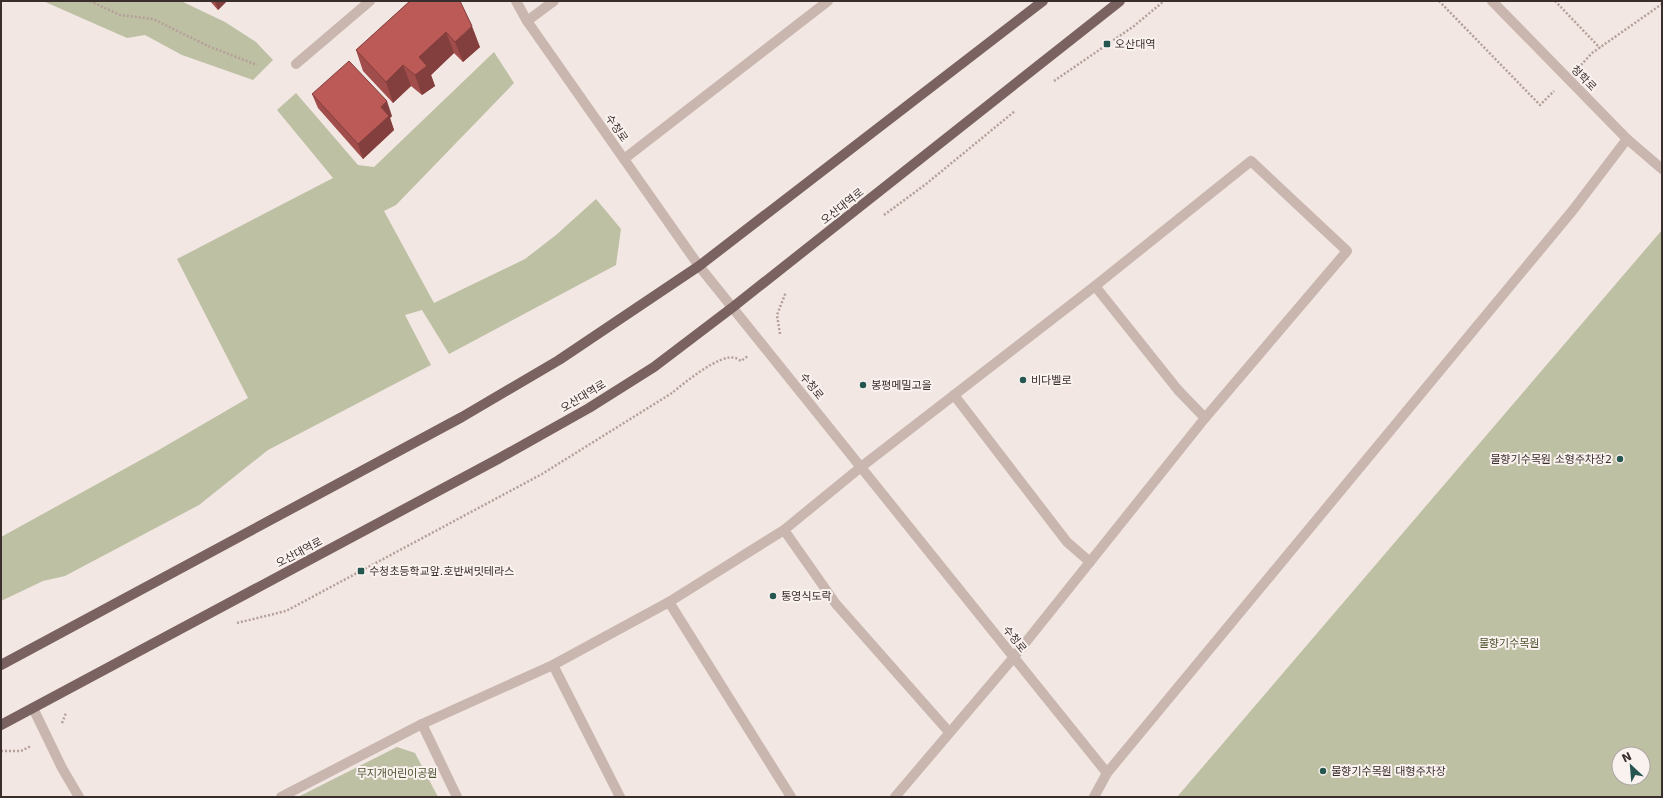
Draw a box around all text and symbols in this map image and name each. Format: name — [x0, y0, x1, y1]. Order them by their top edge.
place label: 오산대역 — [1115, 38, 1155, 51]
marker: 오산대역 — [1102, 39, 1112, 49]
street label: 청학로 — [1568, 63, 1599, 94]
street label: 수청로 — [603, 112, 631, 144]
street label: 오산대역로 — [818, 186, 866, 227]
street label: 수청로 — [797, 370, 826, 402]
place label: 비다벨로 — [1031, 374, 1071, 387]
marker: 비다벨로 — [1018, 375, 1028, 385]
street label: 오산대역로 — [558, 378, 608, 415]
place label: 봉평메밀고을 — [871, 379, 932, 392]
marker: 봉평메밀고을 — [858, 380, 868, 390]
place label: 물향기수목원 소형주차장2 — [1490, 453, 1612, 466]
marker: 물향기수목원 소형주차장2 — [1615, 454, 1625, 464]
street label: 오산대역로 — [274, 535, 325, 570]
place label: 수청초등학교앞.호반써밋테라스 — [369, 565, 514, 578]
marker: 수청초등학교앞.호반써밋테라스 — [356, 566, 366, 576]
place label: 통영식도락 — [781, 590, 832, 603]
marker: 통영식도락 — [768, 591, 778, 601]
street label: 수청로 — [1000, 623, 1029, 655]
park label: 물향기수목원 — [1479, 637, 1539, 650]
north arrow — [1611, 746, 1651, 786]
text: N — [1620, 750, 1634, 765]
place label: 물향기수목원 대형주차장 — [1331, 765, 1446, 778]
marker: 물향기수목원 대형주차장 — [1318, 766, 1328, 776]
park label: 무지개어린이공원 — [357, 767, 437, 780]

